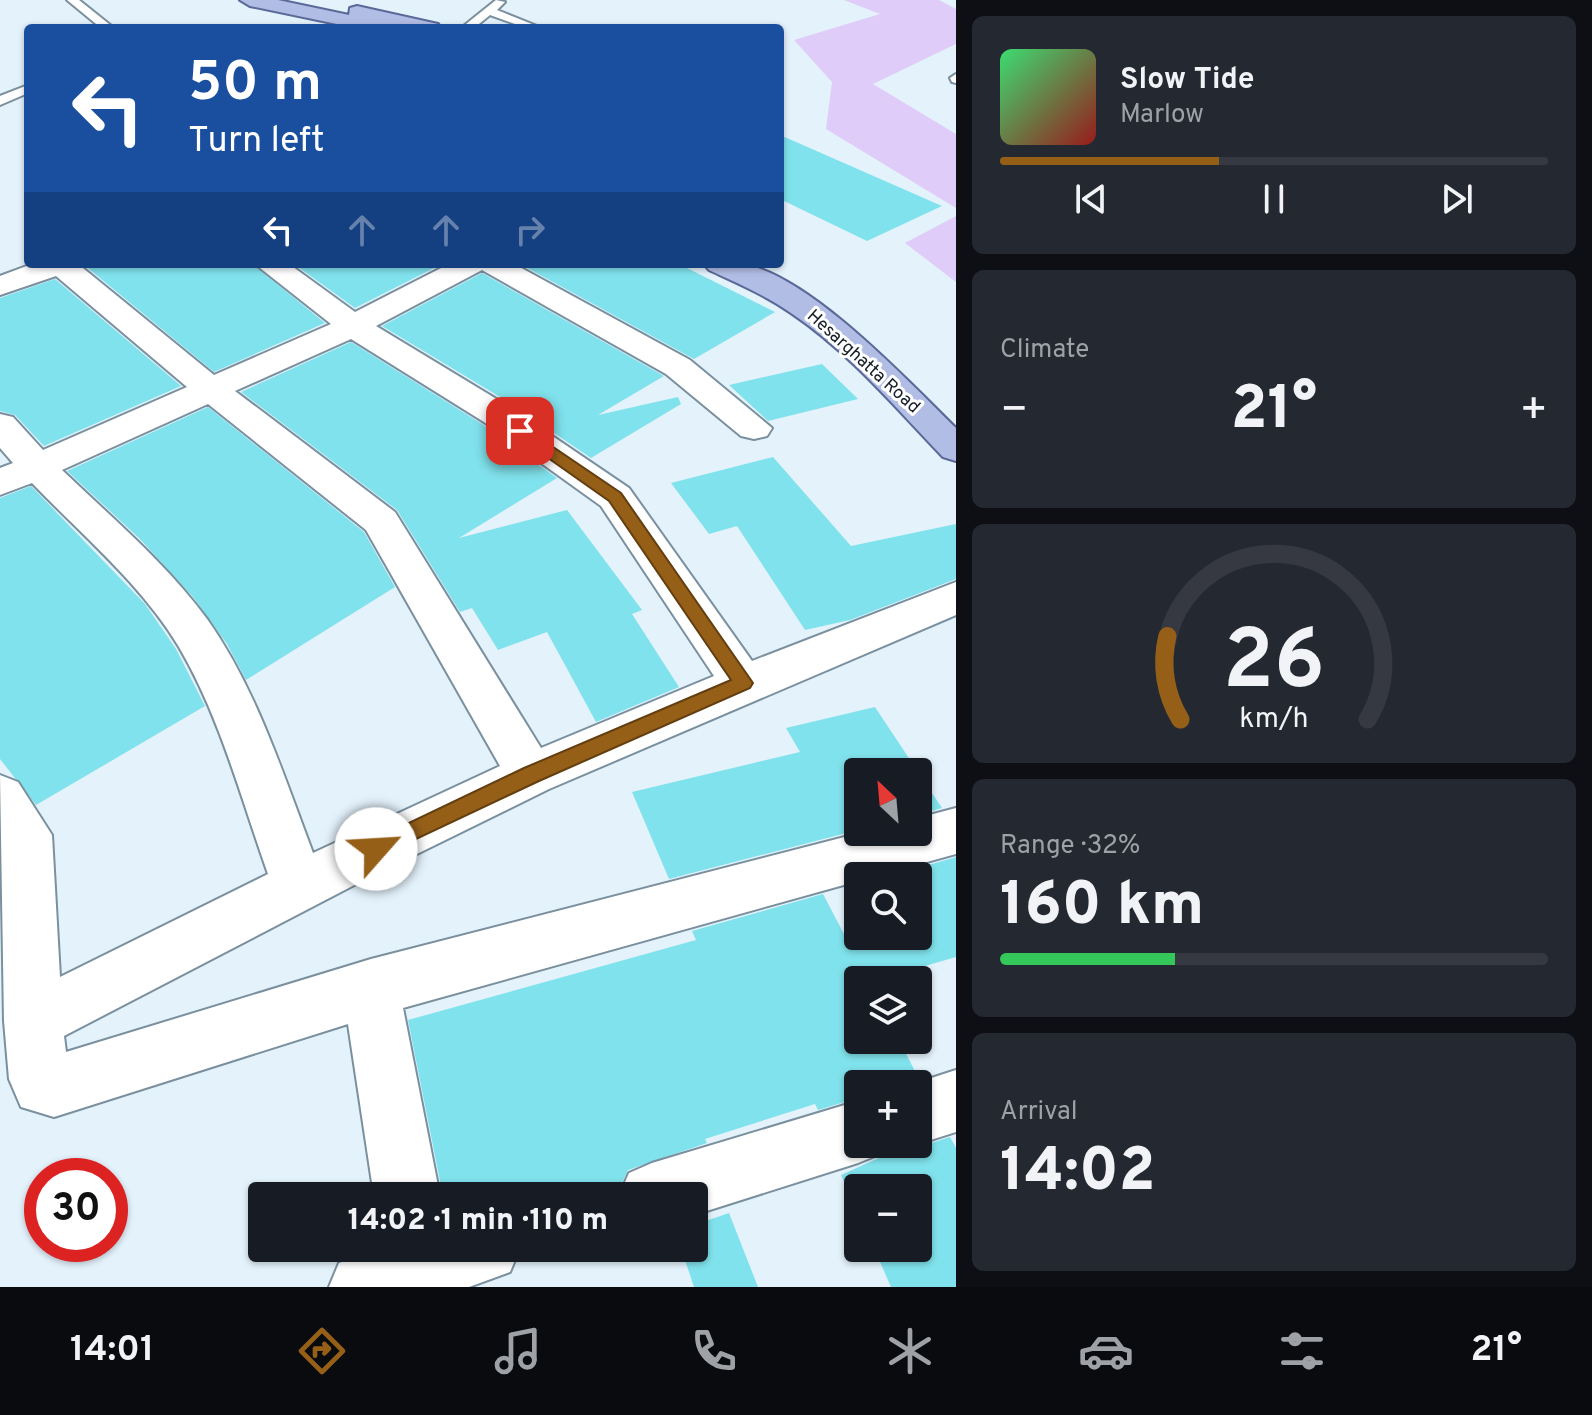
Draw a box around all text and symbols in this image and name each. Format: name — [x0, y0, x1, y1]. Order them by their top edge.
text: 50 m — [188, 50, 322, 120]
icon: left — [56, 56, 160, 160]
text: Slow Tide — [1120, 62, 1254, 99]
text: Marlow — [1120, 99, 1204, 132]
text: Turn left — [188, 119, 325, 165]
icon: previous — [1069, 177, 1113, 221]
icon: pause — [1252, 177, 1296, 221]
icon: next — [1435, 177, 1479, 221]
icon: left — [256, 208, 300, 252]
icon: ahead — [340, 208, 384, 252]
icon: ahead — [424, 208, 468, 252]
icon: right — [508, 208, 552, 252]
street label: Hesarghatta Road — [802, 305, 924, 419]
text: Climate — [1000, 334, 1089, 367]
text: 21° — [1231, 374, 1317, 450]
text: − — [1000, 384, 1028, 440]
text: + — [1520, 384, 1548, 440]
pin — [486, 397, 554, 465]
icon: arrive — [498, 409, 542, 453]
text: 26 — [1223, 612, 1325, 717]
text: km/h — [1239, 702, 1309, 738]
north arrow — [844, 758, 932, 846]
map controls — [844, 758, 932, 1262]
position arrow — [334, 807, 418, 891]
text: Range · 32% — [1000, 830, 1140, 863]
button: search — [844, 862, 932, 950]
text: 160 km — [1000, 870, 1204, 946]
button: layers — [844, 966, 932, 1054]
button: + — [844, 1070, 932, 1158]
text: Arrival — [1000, 1096, 1078, 1129]
text: 14:02 — [1000, 1136, 1155, 1212]
speed limit sign: 30 — [24, 1158, 128, 1262]
button: − — [844, 1174, 932, 1262]
text: 14:02 · 1 min · 110 m — [348, 1203, 608, 1240]
icon: directions — [294, 1323, 350, 1379]
icon: music — [490, 1323, 546, 1379]
icon: phone — [686, 1323, 742, 1379]
icon: climate — [882, 1323, 938, 1379]
icon: car — [1078, 1323, 1134, 1379]
icon: filters — [1274, 1323, 1330, 1379]
text: 14:01 — [70, 1328, 154, 1374]
text: 21° — [1471, 1328, 1522, 1374]

